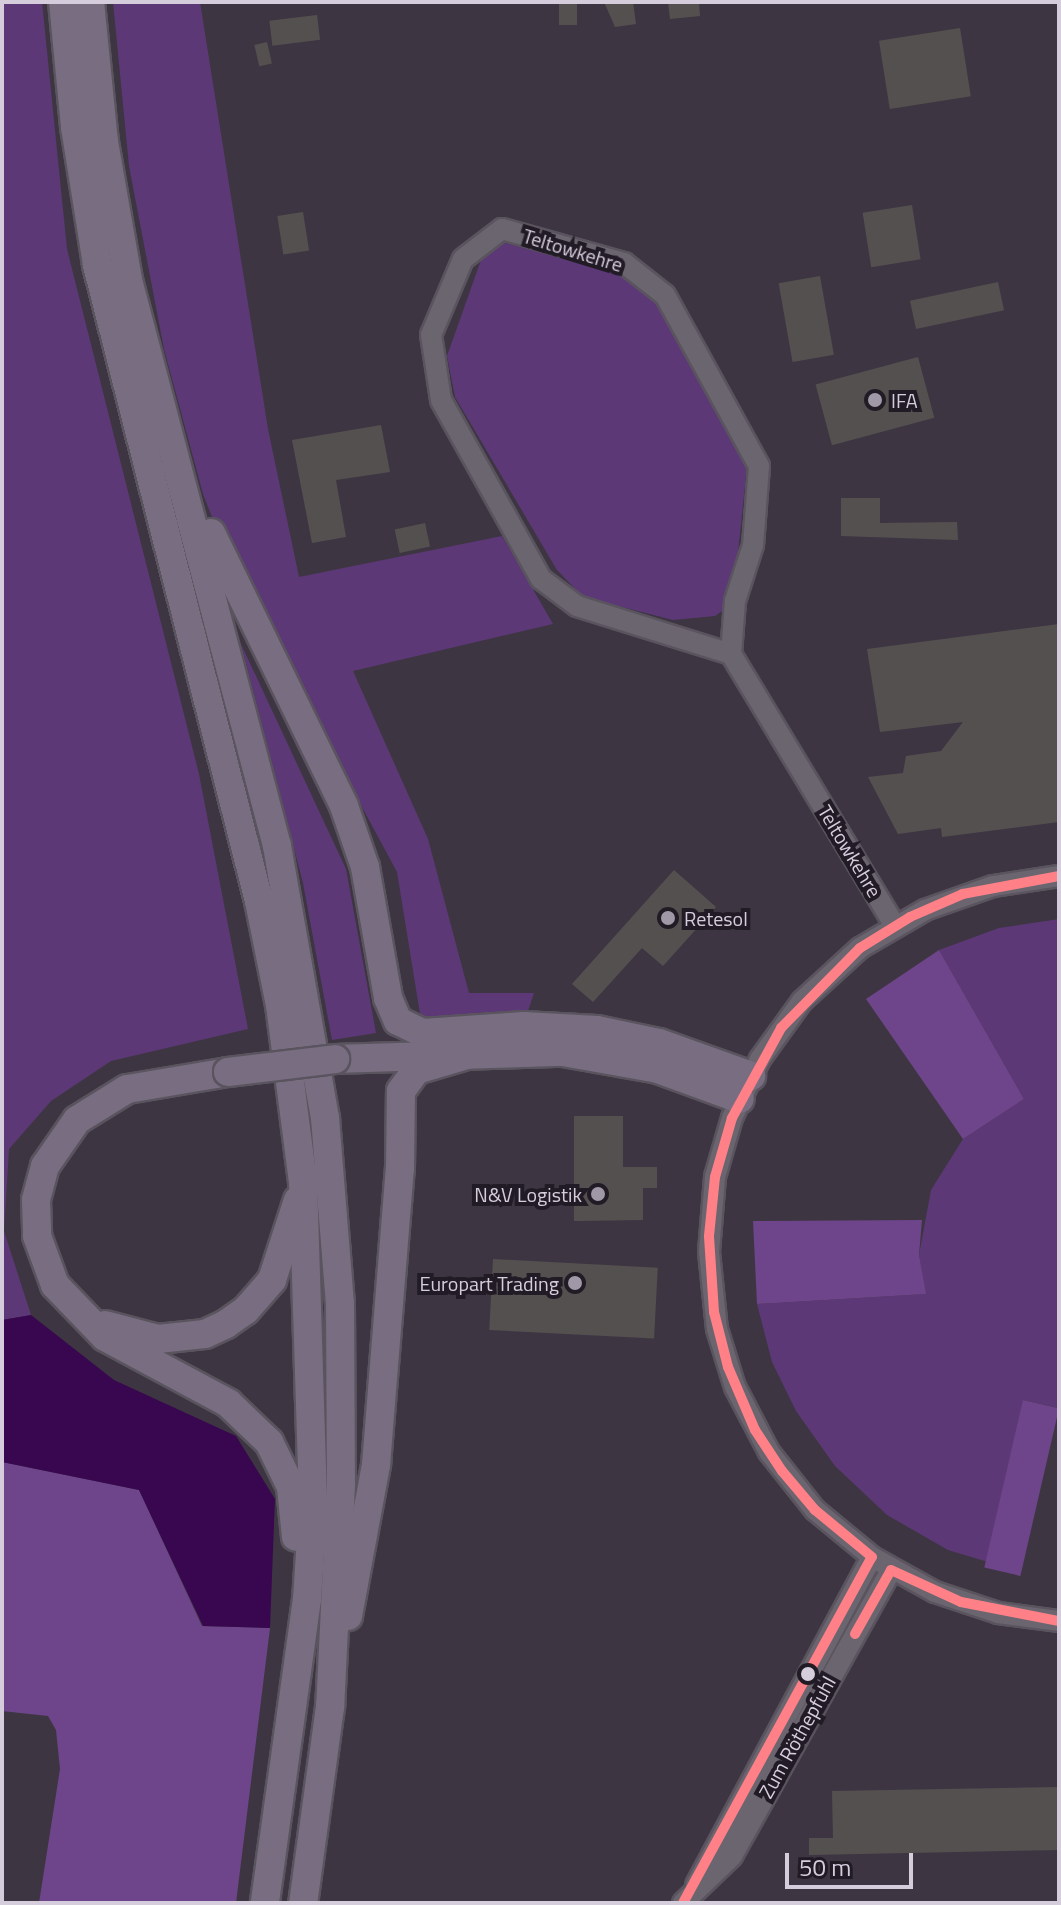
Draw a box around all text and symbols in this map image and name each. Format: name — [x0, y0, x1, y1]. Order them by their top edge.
street label: Teltowkehre — [520, 223, 626, 277]
place label: IFA — [891, 388, 918, 412]
marker: IFA — [866, 391, 884, 409]
street label: Teltowkehre — [813, 801, 887, 901]
place label: Retesol — [684, 906, 748, 930]
marker: Retesol — [659, 909, 677, 927]
place label: N&V Logistik — [474, 1182, 582, 1206]
marker: N&V Logistik — [589, 1185, 607, 1203]
place label: Europart Trading — [420, 1271, 559, 1295]
marker: Europart Trading — [566, 1274, 584, 1292]
unlabelled marker — [800, 1666, 816, 1682]
street label: Zum Röthepfuhl — [754, 1672, 840, 1802]
scale bar — [789, 1837, 917, 1887]
text: 50 m — [799, 1849, 851, 1885]

